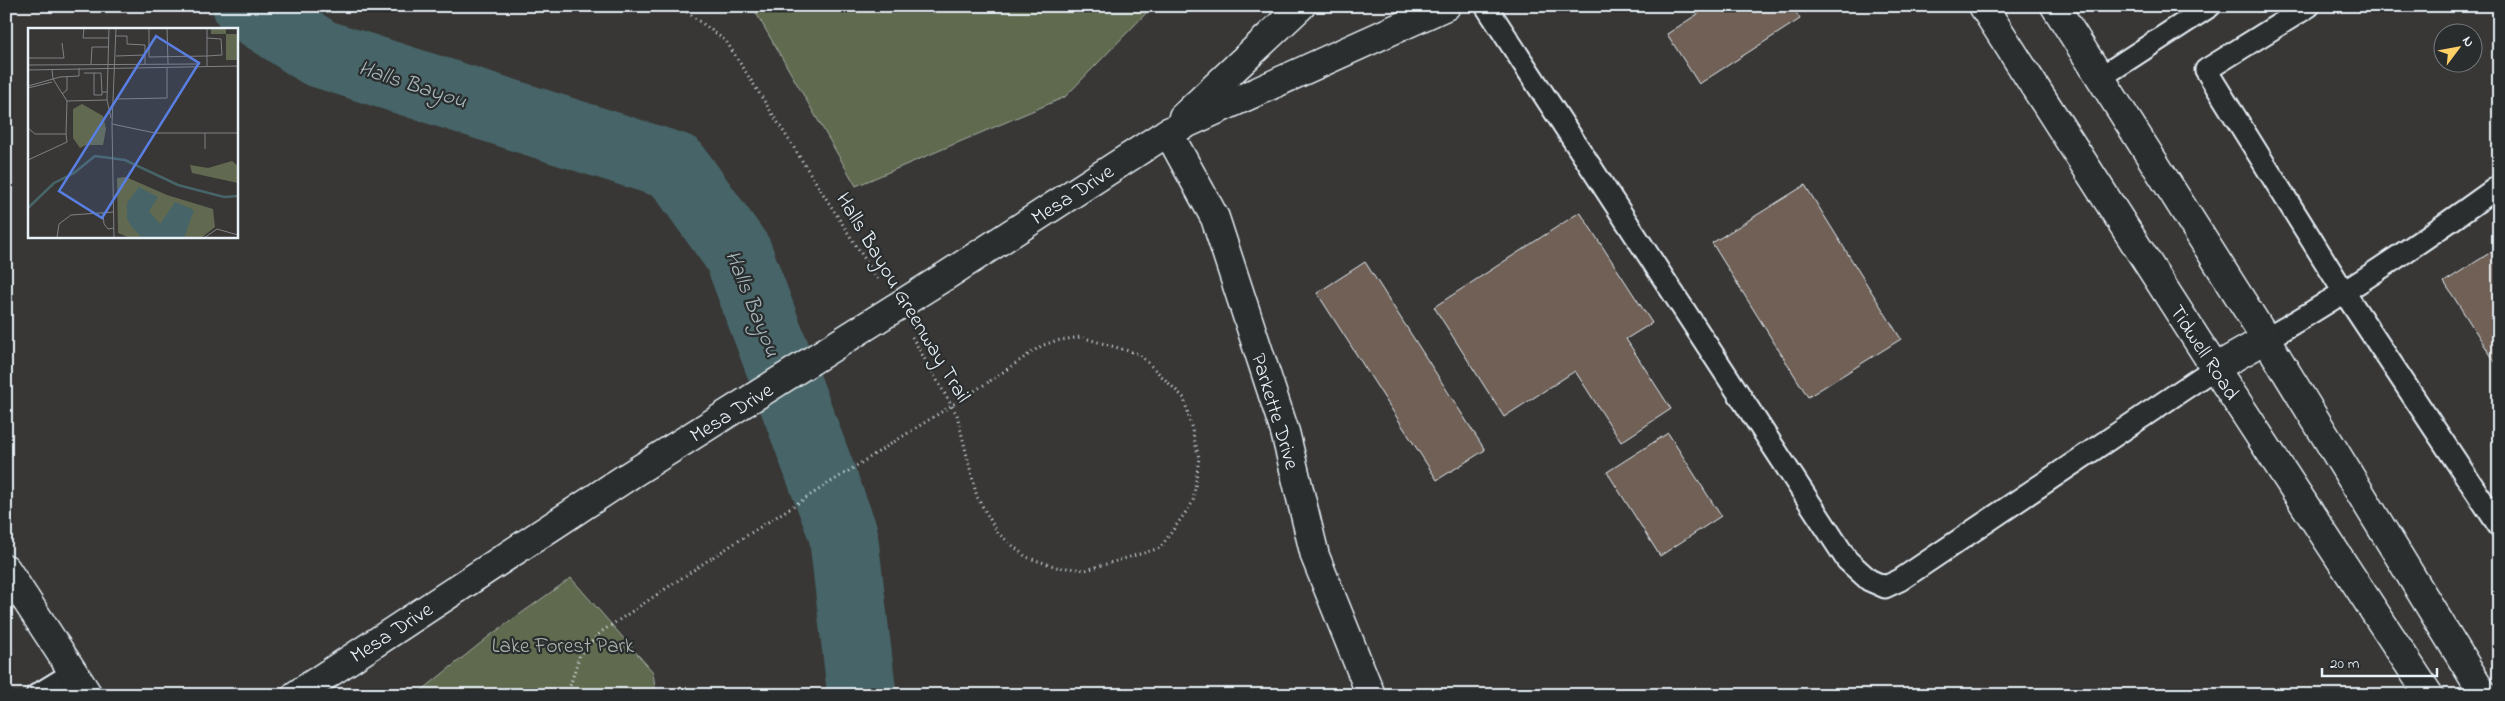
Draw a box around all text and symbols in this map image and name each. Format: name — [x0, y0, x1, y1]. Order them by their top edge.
north arrow — [2432, 22, 2482, 72]
inset map — [28, 28, 238, 238]
text: N — [2456, 32, 2479, 51]
water label: Halls Bayou — [354, 53, 471, 119]
street label: Mesa Drive — [1026, 157, 1121, 234]
street label: Halls Bayou Greenway Trail — [826, 187, 977, 410]
water label: Halls Bayou — [715, 246, 787, 363]
street label: Tidwell Road — [2161, 299, 2246, 407]
street label: Parkette Drive — [1242, 350, 1306, 474]
street label: Mesa Drive — [685, 376, 780, 451]
street label: Mesa Drive — [345, 595, 440, 672]
park label: Lake Forest Park — [492, 632, 635, 662]
scale bar — [2322, 646, 2438, 678]
text: 20 m — [2330, 653, 2360, 675]

